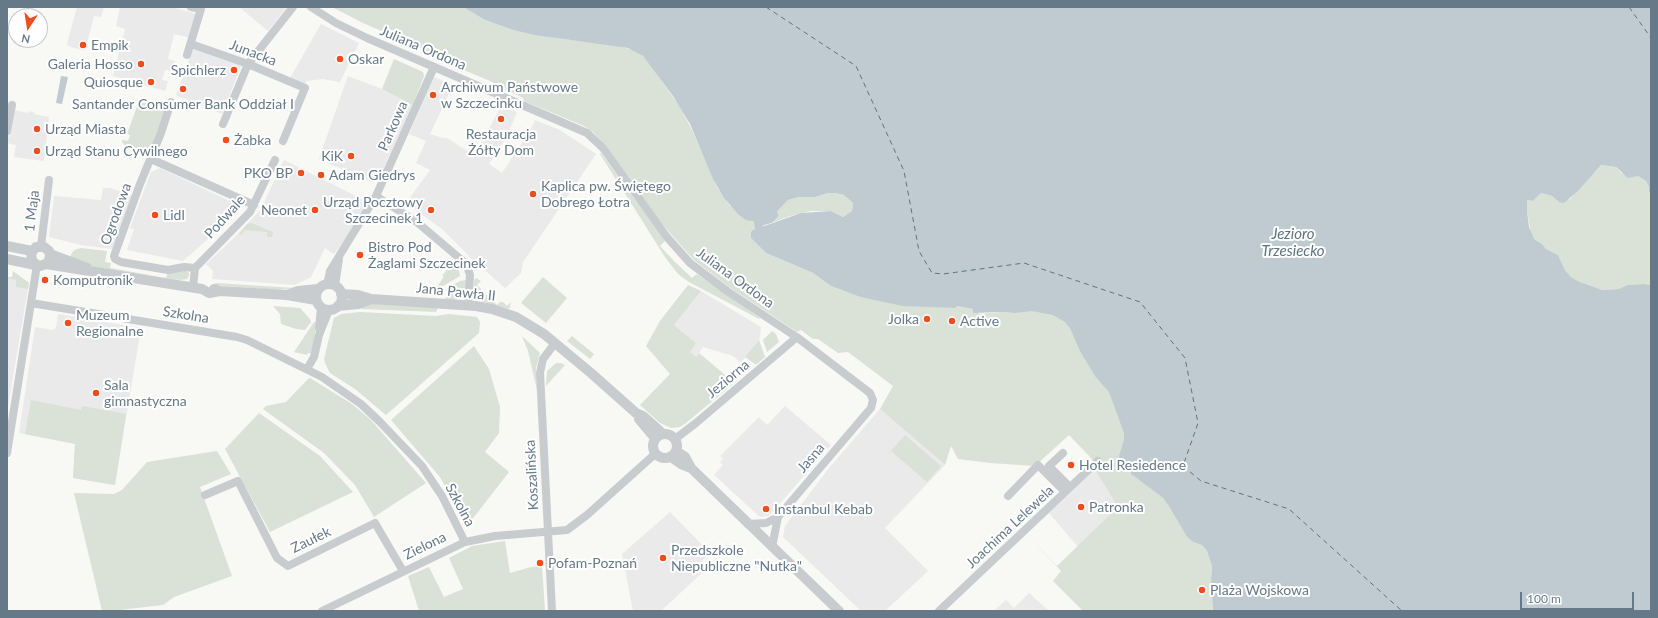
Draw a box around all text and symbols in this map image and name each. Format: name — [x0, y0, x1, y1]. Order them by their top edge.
north arrow — [8, 8, 48, 48]
street label: Juliana Ordona — [377, 22, 469, 74]
text: N — [20, 32, 31, 46]
street label: Junacka — [227, 36, 279, 70]
place label: Empik — [91, 37, 129, 53]
marker: Empik — [78, 40, 88, 50]
place label: Oskar — [348, 51, 384, 67]
marker: Oskar — [335, 54, 345, 64]
place label: Galeria Hosso — [48, 56, 133, 72]
marker: Galeria Hosso — [136, 59, 146, 69]
place label: Spichlerz — [171, 62, 226, 78]
marker: Spichlerz — [229, 65, 239, 75]
place label: Quiosque — [84, 74, 143, 90]
marker: Quiosque — [146, 77, 156, 87]
place label: Archiwum Państwowe w Szczecinku — [441, 79, 578, 112]
marker: Santander Consumer Bank Oddział I — [178, 84, 188, 94]
marker: Archiwum Państwowe w Szczecinku — [428, 90, 438, 100]
place label: Santander Consumer Bank Oddział I — [72, 96, 294, 112]
street label: Parkowa — [375, 99, 411, 153]
marker: Restauracja Żółty Dom — [496, 114, 506, 124]
place label: Urząd Miasta — [45, 121, 126, 137]
marker: Urząd Miasta — [32, 124, 42, 134]
place label: Restauracja Żółty Dom — [466, 126, 536, 158]
place label: Żabka — [234, 132, 271, 148]
marker: Żabka — [221, 135, 231, 145]
place label: Urząd Stanu Cywilnego — [45, 143, 188, 159]
marker: Urząd Stanu Cywilnego — [32, 146, 42, 156]
place label: KiK — [321, 148, 343, 164]
marker: KiK — [346, 151, 356, 161]
place label: PKO BP — [244, 165, 293, 181]
place label: Adam Giedrys — [329, 167, 415, 183]
marker: PKO BP — [296, 168, 306, 178]
marker: Adam Giedrys — [316, 170, 326, 180]
place label: Kaplica pw. Świętego Dobrego Łotra — [541, 178, 671, 210]
street label: Ogrodowa — [97, 181, 135, 247]
street label: 1 Maja — [21, 189, 43, 233]
marker: Kaplica pw. Świętego Dobrego Łotra — [528, 189, 538, 199]
street label: Podwale — [201, 192, 249, 242]
place label: Urząd Pocztowy Szczecinek 1 — [323, 194, 423, 226]
place label: Neonet — [261, 202, 307, 218]
marker: Neonet — [310, 205, 320, 215]
marker: Urząd Pocztowy Szczecinek 1 — [426, 205, 436, 215]
place label: Lidl — [163, 207, 185, 223]
marker: Lidl — [150, 210, 160, 220]
water label: Jezioro Trzesiecko — [1261, 225, 1325, 260]
place label: Bistro Pod Żaglami Szczecinek — [368, 239, 486, 272]
street label: Juliana Ordona — [693, 244, 777, 312]
marker: Bistro Pod Żaglami Szczecinek — [355, 250, 365, 260]
place label: Komputronik — [53, 272, 133, 288]
marker: Komputronik — [40, 275, 50, 285]
street label: Jana Pawła II — [415, 279, 497, 305]
street label: Szkolna — [162, 303, 210, 327]
place label: Muzeum Regionalne — [76, 307, 144, 340]
place label: Jolka — [888, 311, 919, 327]
place label: Active — [960, 313, 999, 329]
marker: Jolka — [922, 314, 932, 324]
marker: Active — [947, 316, 957, 326]
marker: Muzeum Regionalne — [63, 318, 73, 328]
street label: Jeziorna — [703, 356, 753, 402]
place label: Sala gimnastyczna — [104, 377, 187, 410]
marker: Sala gimnastyczna — [91, 388, 101, 398]
street label: Koszalińska — [522, 439, 542, 511]
street label: Jasna — [794, 440, 828, 476]
place label: Hotel Resiedence — [1079, 457, 1186, 473]
marker: Hotel Resiedence — [1066, 460, 1076, 470]
street label: Szkolna — [442, 481, 478, 529]
street label: Joachima Lelewela — [963, 482, 1057, 572]
place label: Patronka — [1089, 499, 1144, 515]
place label: Instanbul Kebab — [774, 501, 873, 517]
marker: Patronka — [1076, 502, 1086, 512]
marker: Instanbul Kebab — [761, 504, 771, 514]
street label: Zaułek — [288, 523, 334, 557]
street label: Zielona — [401, 529, 449, 563]
place label: Przedszkole Niepubliczne "Nutka" — [671, 542, 802, 574]
marker: Przedszkole Niepubliczne "Nutka" — [658, 553, 668, 563]
place label: Pofam-Poznań — [548, 555, 637, 571]
marker: Pofam-Poznań — [535, 558, 545, 568]
place label: Plaża Wojskowa — [1210, 582, 1309, 598]
scale bar — [1522, 584, 1636, 610]
marker: Plaża Wojskowa — [1197, 585, 1207, 595]
text: 100 m — [1527, 591, 1561, 606]

